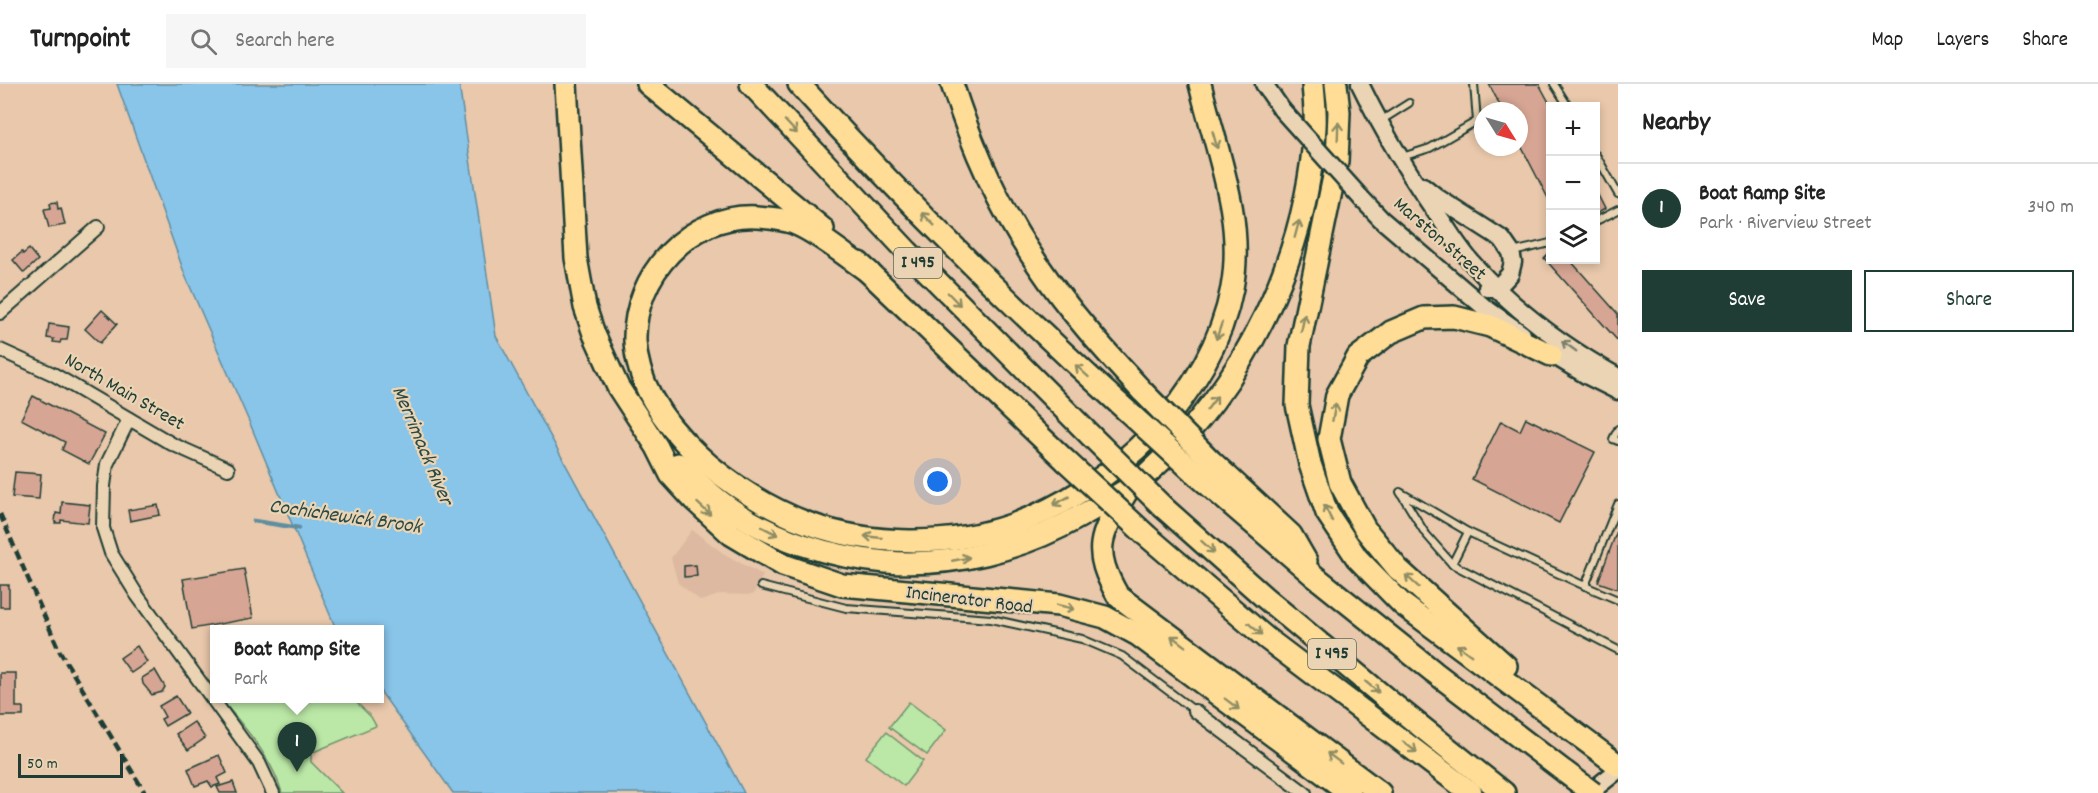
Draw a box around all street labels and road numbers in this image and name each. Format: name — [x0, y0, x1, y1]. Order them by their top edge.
street label: Marston Street — [1386, 192, 1492, 288]
road number: I 495 — [894, 248, 942, 278]
street label: North Main Street — [59, 347, 189, 439]
street label: Incinerator Road — [904, 579, 1034, 623]
road number: I 495 — [1308, 639, 1356, 669]

